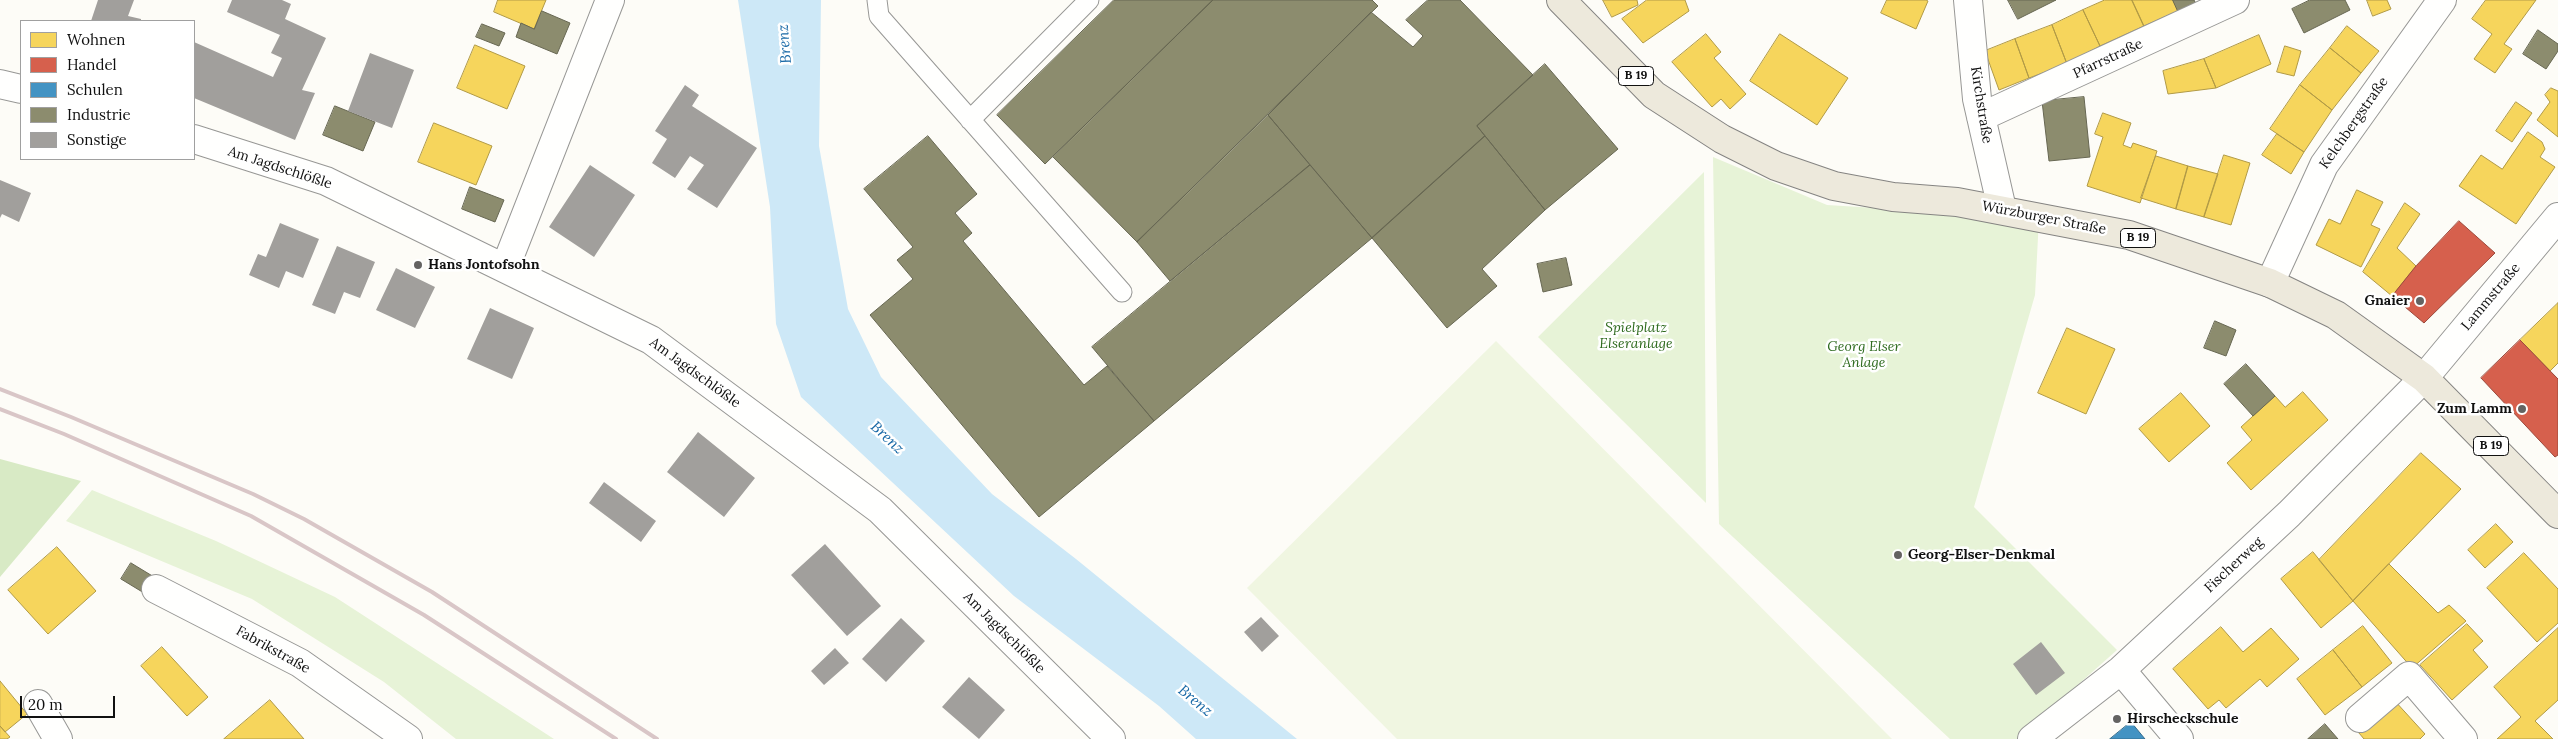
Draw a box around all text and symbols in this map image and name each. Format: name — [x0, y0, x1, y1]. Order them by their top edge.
legend — [20, 20, 195, 160]
water label: Brenz — [774, 24, 796, 64]
text: Wohnen — [67, 30, 125, 49]
street label: Pfarrstraße — [2071, 36, 2145, 82]
text: Handel — [67, 55, 117, 74]
street label: Kirchstraße — [1967, 65, 1995, 145]
road number: B 19 — [1618, 66, 1654, 85]
street label: Kelchbergstraße — [2316, 74, 2392, 172]
text: Schulen — [67, 80, 123, 99]
text: Industrie — [67, 105, 131, 124]
text: Sonstige — [67, 130, 127, 149]
street label: Am Jagdschlößle — [226, 143, 334, 193]
street label: Würzburger Straße — [1980, 198, 2108, 238]
road number: B 19 — [2120, 228, 2156, 248]
place label: Hans Jontofsohn — [428, 257, 540, 273]
marker: Hans Jontofsohn — [412, 259, 424, 271]
street label: Lammstraße — [2458, 260, 2524, 334]
place label: Gnaier — [2364, 293, 2410, 309]
marker: Gnaier — [2414, 295, 2426, 307]
park label: Spielplatz Elseranlage — [1599, 320, 1673, 352]
street label: Am Jagdschlößle — [646, 334, 744, 412]
park label: Georg Elser Anlage — [1827, 339, 1901, 372]
place label: Zum Lamm — [2437, 401, 2512, 417]
marker: Zum Lamm — [2516, 403, 2528, 415]
water label: Brenz — [866, 418, 908, 458]
road number: B 19 — [2474, 436, 2508, 456]
street label: Fischerweg — [2201, 534, 2267, 596]
place label: Georg-Elser-Denkmal — [1908, 547, 2055, 563]
marker: Georg-Elser-Denkmal — [1892, 549, 1904, 561]
street label: Am Jagdschlößle — [960, 589, 1048, 677]
street label: Fabrikstraße — [233, 623, 313, 677]
water label: Brenz — [1174, 681, 1216, 721]
scale bar — [22, 686, 118, 718]
text: 20 m — [28, 695, 63, 714]
place label: Hirscheckschule — [2127, 711, 2238, 727]
marker: Hirscheckschule — [2111, 713, 2123, 725]

